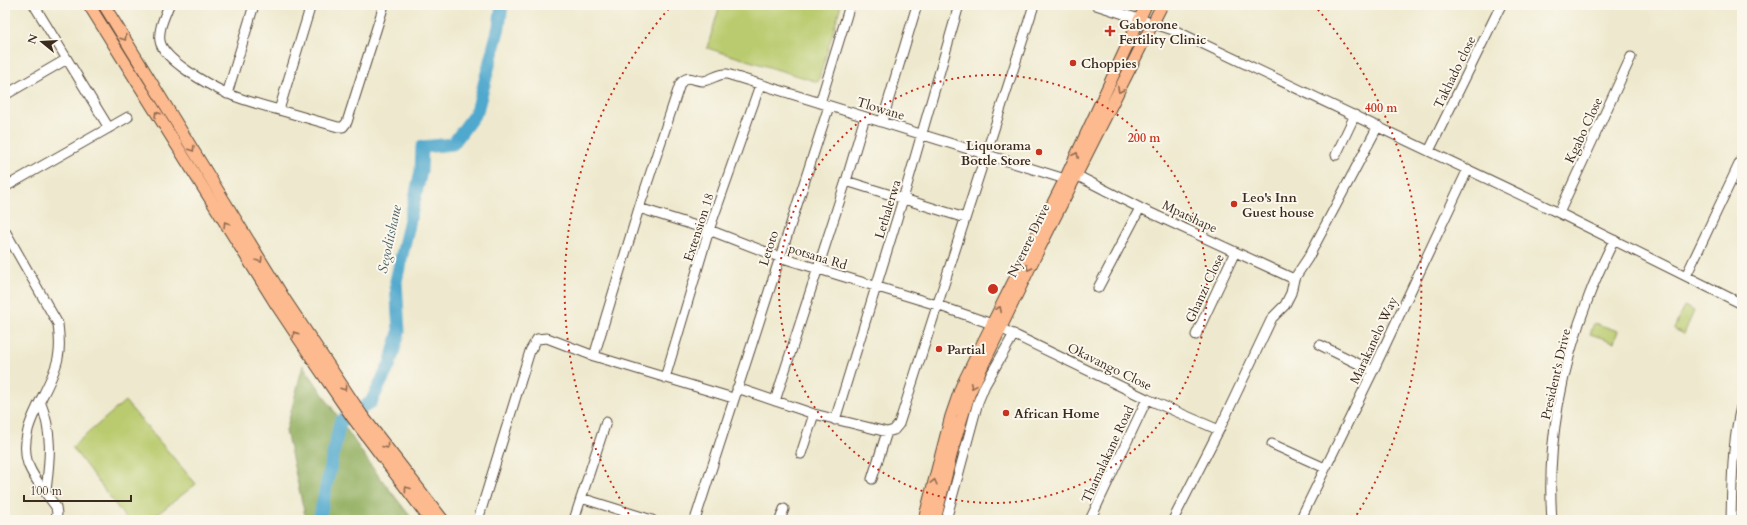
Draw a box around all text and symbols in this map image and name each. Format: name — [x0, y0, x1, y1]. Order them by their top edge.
place label: Gaborone Fertility Clinic — [1119, 16, 1206, 49]
north arrow — [22, 22, 62, 62]
marker: Gaborone Fertility Clinic — [1104, 25, 1116, 37]
text: N — [24, 32, 42, 46]
street label: Takhado close — [1430, 33, 1480, 112]
one-way arrow — [120, 34, 127, 41]
place label: Choppies — [1081, 55, 1137, 73]
marker: Choppies — [1068, 58, 1078, 68]
one-way arrow — [1117, 86, 1124, 93]
street label: Tlowane — [855, 93, 907, 125]
street label: Kgabo Close — [1561, 95, 1607, 166]
text: 400 m — [1365, 100, 1398, 116]
one-way arrow — [154, 111, 162, 118]
text: 200 m — [1128, 130, 1161, 146]
place label: Liquorama Bottle Store — [961, 137, 1032, 170]
one-way arrow — [188, 145, 195, 152]
marker: Liquorama Bottle Store — [1034, 147, 1044, 157]
one-way arrow — [1071, 152, 1079, 159]
street label: Lethalerwa — [870, 177, 906, 241]
place label: Leo's Inn Guest house — [1242, 189, 1314, 222]
street label: Extension 18 — [679, 191, 718, 264]
street label: Mpatshape — [1159, 196, 1220, 238]
marker: Leo's Inn Guest house — [1229, 199, 1239, 209]
street label: Nyerere Drive — [1003, 200, 1055, 280]
water label: Segoditshane — [373, 203, 406, 275]
one-way arrow — [223, 221, 231, 228]
street label: Letoto — [755, 228, 783, 268]
street label: potsana Rd — [786, 240, 849, 274]
street label: Ghanzi Close — [1181, 251, 1229, 326]
one-way arrow — [256, 256, 263, 263]
one-way arrow — [1026, 264, 1034, 272]
centre of rings — [986, 282, 1000, 296]
street label: Marakanelo Way — [1346, 294, 1402, 387]
one-way arrow — [994, 306, 1002, 313]
street label: President's Drive — [1537, 327, 1575, 422]
one-way arrow — [293, 331, 300, 338]
street label: Okavango Close — [1064, 339, 1155, 395]
place label: Partial — [947, 341, 985, 359]
marker: Partial — [934, 344, 944, 354]
one-way arrow — [970, 382, 978, 389]
one-way arrow — [339, 384, 347, 391]
street label: Thamalakane Road — [1077, 403, 1138, 506]
place label: African Home — [1014, 405, 1100, 423]
marker: African Home — [1001, 408, 1011, 418]
one-way arrow — [381, 442, 389, 449]
scale bar — [24, 477, 131, 503]
one-way arrow — [929, 479, 937, 485]
text: 100 m — [30, 483, 63, 499]
one-way arrow — [404, 486, 411, 493]

